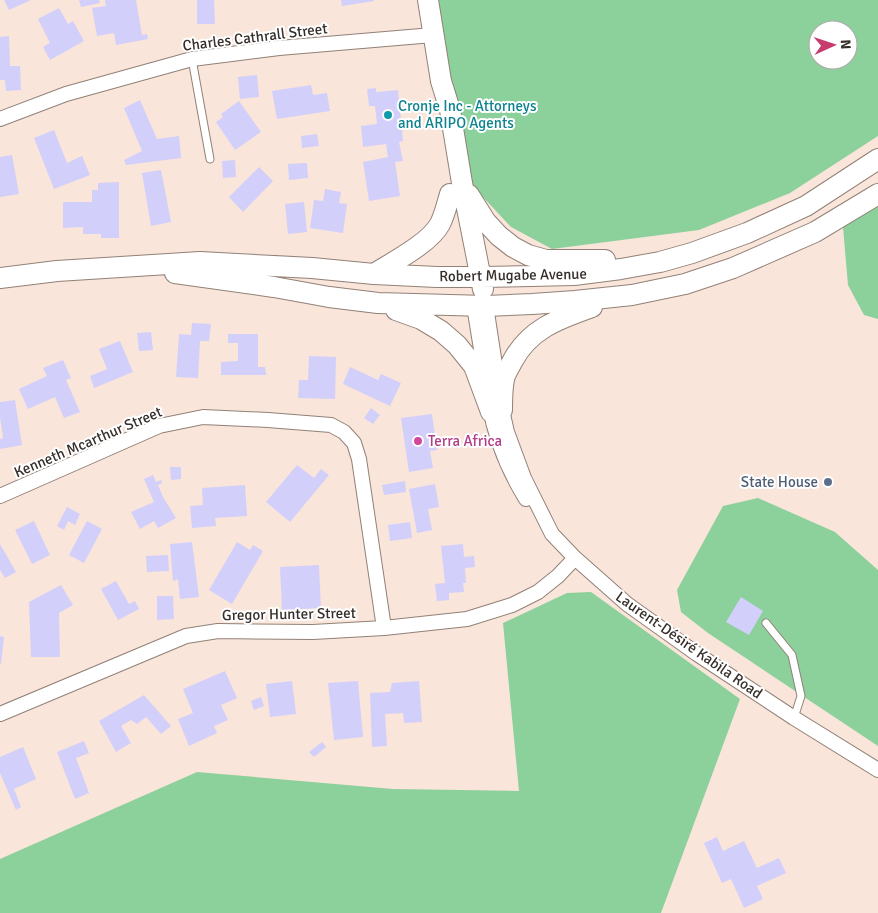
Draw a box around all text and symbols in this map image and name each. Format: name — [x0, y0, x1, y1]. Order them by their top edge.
street label: Charles Cathrall Street — [182, 19, 328, 55]
north arrow — [808, 20, 858, 70]
text: N — [837, 39, 854, 50]
place label: Cronje Inc - Attorneys and ARIPO Agents — [398, 97, 537, 132]
marker: Cronje Inc - Attorneys and ARIPO Agents — [382, 109, 394, 121]
street label: Robert Mugabe Avenue — [439, 265, 587, 285]
street label: Kenneth Mcarthur Street — [11, 403, 165, 481]
place label: Terra Africa — [428, 432, 502, 450]
marker: Terra Africa — [412, 435, 424, 447]
place label: State House — [741, 473, 818, 491]
marker: State House — [822, 476, 834, 488]
street label: Laurent-Désiré Kabila Road — [612, 587, 766, 703]
street label: Gregor Hunter Street — [222, 604, 356, 624]

